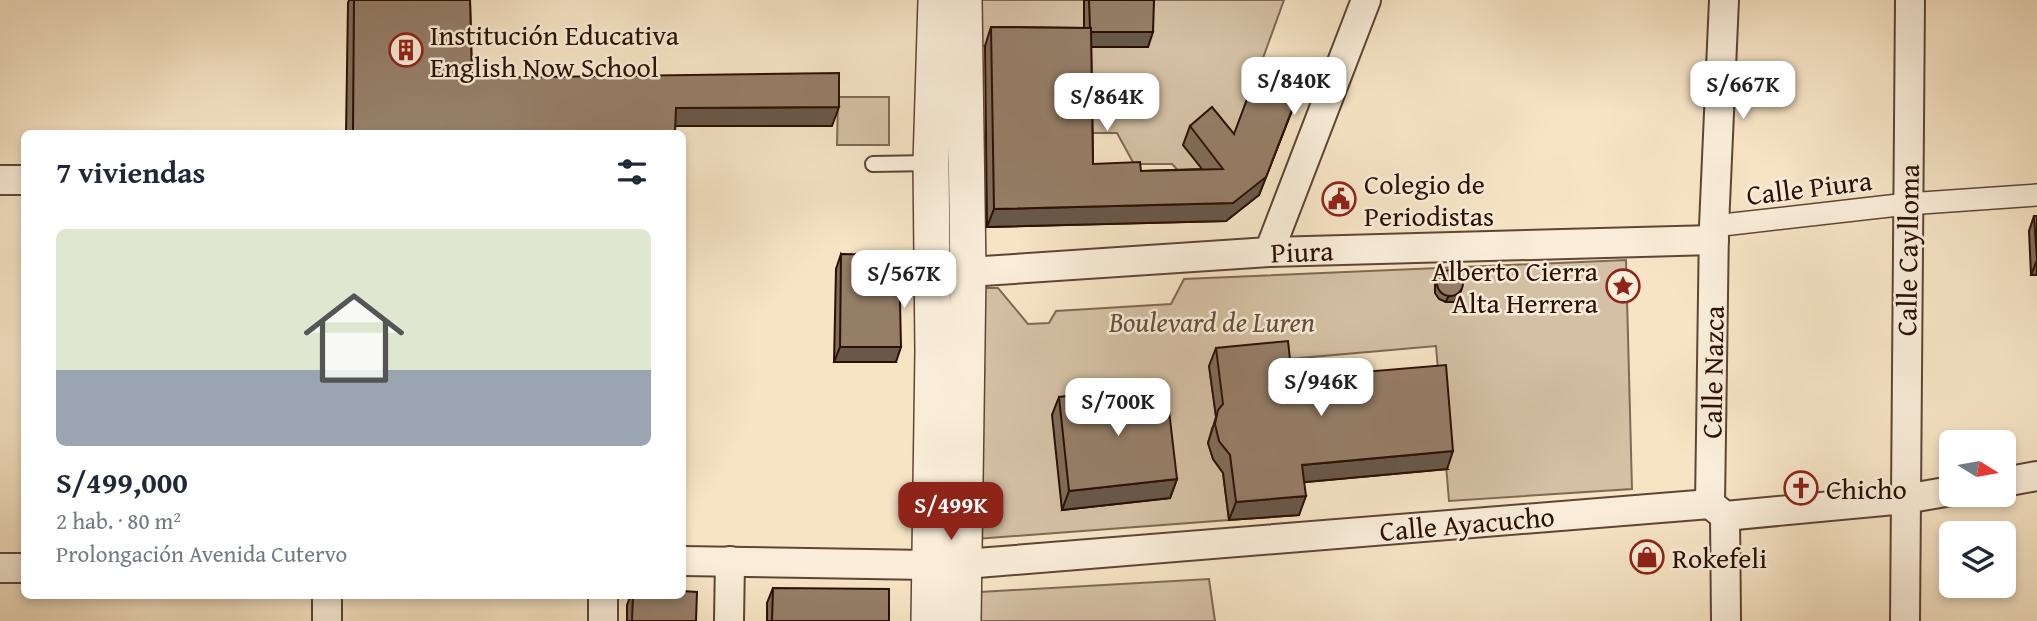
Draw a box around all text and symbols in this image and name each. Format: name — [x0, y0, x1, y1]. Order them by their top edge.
place label: Institución Educativa English Now School — [430, 14, 680, 87]
building icon: Institución Educativa English Now School — [387, 31, 425, 69]
pin: S/840K — [1237, 58, 1351, 117]
pin: S/667K — [1686, 61, 1800, 121]
text: S/840K — [1257, 63, 1331, 96]
text: S/667K — [1706, 67, 1780, 100]
pin: S/864K — [1050, 74, 1164, 133]
text: S/864K — [1070, 79, 1144, 112]
text: 7 viviendas — [56, 150, 205, 194]
icon: filters — [613, 153, 651, 191]
street label: Calle Piura — [1744, 159, 1875, 215]
place label: Colegio de Periodistas — [1364, 163, 1494, 236]
street label: Calle Caylloma — [1885, 163, 1929, 336]
public building icon: Colegio de Periodistas — [1320, 180, 1358, 218]
street label: Piura — [1270, 229, 1335, 273]
pin: S/567K — [847, 250, 961, 310]
place label: Alberto Cierra Alta Herrera — [1431, 250, 1599, 323]
text: S/567K — [867, 256, 941, 289]
place icon: Alberto Cierra Alta Herrera — [1604, 267, 1642, 305]
icon: home — [291, 275, 417, 401]
park label: Boulevard de Luren — [1108, 301, 1315, 342]
street label: Calle Nazca — [1690, 304, 1734, 439]
pin: S/946K — [1264, 358, 1378, 418]
text: S/946K — [1284, 364, 1358, 397]
pin: S/700K — [1061, 378, 1175, 438]
text: S/700K — [1081, 384, 1155, 417]
north arrow — [1939, 430, 2016, 508]
map controls — [1939, 430, 2016, 598]
text: S/499,000 — [56, 460, 188, 504]
place label: Chicho — [1826, 468, 1907, 509]
church icon: Chicho — [1782, 469, 1820, 507]
pin: S/499K — [894, 482, 1008, 542]
text: S/499K — [914, 488, 988, 521]
street label: Calle Ayacucho — [1378, 495, 1556, 551]
text: 2 hab. · 80 m² — [56, 504, 181, 537]
button: layers — [1939, 521, 2016, 598]
text: Prolongación Avenida Cutervo — [56, 537, 347, 570]
place label: Rokefeli — [1672, 537, 1767, 578]
shop icon: Rokefeli — [1628, 538, 1666, 576]

